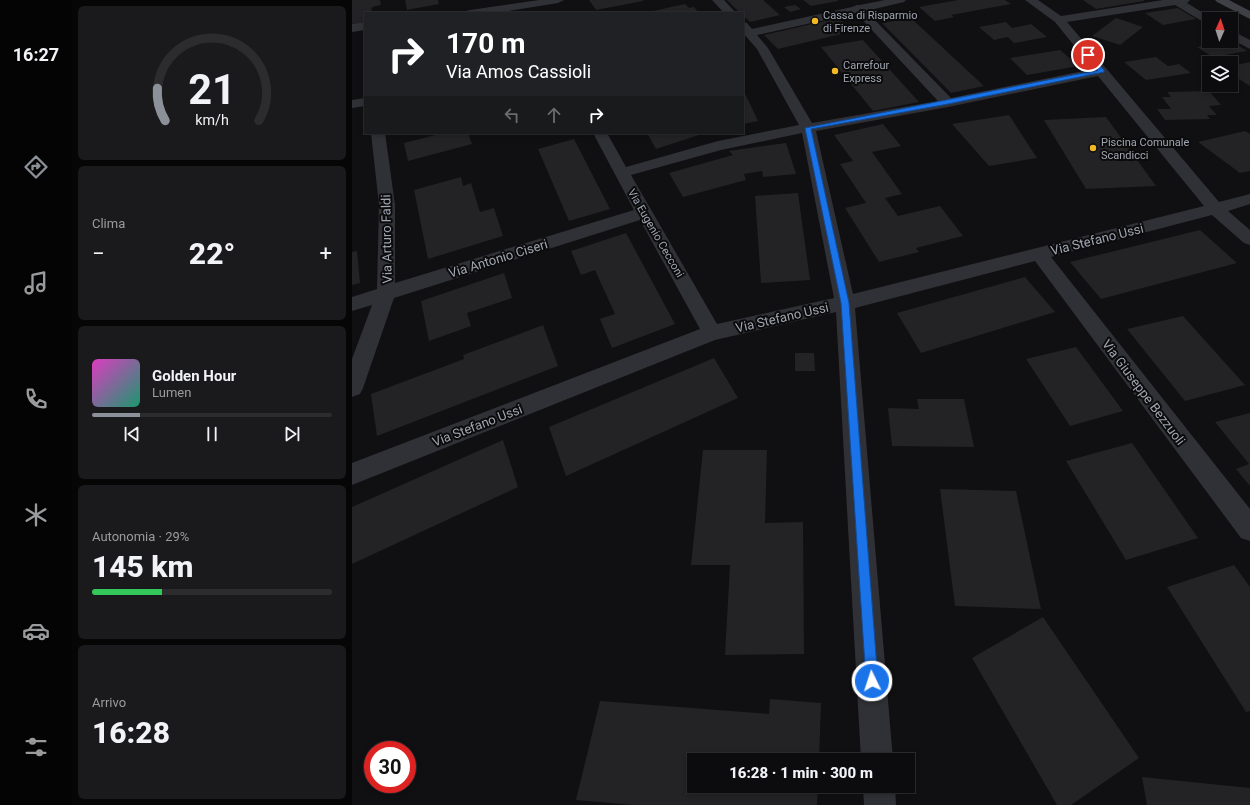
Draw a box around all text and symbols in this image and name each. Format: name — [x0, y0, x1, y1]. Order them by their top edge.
place label: Cassa di Risparmio di Firenze — [823, 9, 917, 35]
north arrow — [1202, 12, 1238, 48]
map controls — [1202, 12, 1238, 92]
marker: Cassa di Risparmio di Firenze — [810, 16, 820, 26]
text: 170 m — [446, 27, 525, 60]
icon: right — [380, 28, 432, 80]
pin — [1071, 38, 1105, 72]
text: 16:27 — [13, 44, 59, 65]
icon: arrive — [1077, 44, 1099, 66]
button: layers — [1202, 56, 1238, 92]
place label: Carrefour Express — [843, 59, 889, 85]
text: Via Amos Cassioli — [446, 61, 591, 82]
text: 21 — [188, 65, 236, 114]
marker: Carrefour Express — [830, 66, 840, 76]
icon: left — [501, 104, 523, 126]
icon: ahead — [543, 104, 565, 126]
icon: right — [585, 104, 607, 126]
text: km/h — [195, 111, 229, 127]
place label: Piscina Comunale Scandicci — [1101, 136, 1189, 162]
marker: Piscina Comunale Scandicci — [1088, 143, 1098, 153]
icon: directions — [22, 153, 50, 181]
street label: Via Eugenio Cecconi — [625, 187, 686, 280]
street label: Via Arturo Faldi — [378, 194, 395, 284]
text: Clima — [92, 216, 125, 231]
street label: Via Stefano Ussi — [1049, 221, 1145, 258]
text: 22° — [189, 236, 235, 271]
street label: Via Antonio Ciseri — [447, 236, 549, 281]
text: − — [92, 241, 105, 266]
text: + — [320, 241, 332, 266]
icon: music — [22, 269, 50, 297]
street label: Via Stefano Ussi — [734, 299, 830, 335]
street label: Via Giuseppe Bezzuoli — [1099, 337, 1188, 448]
text: Golden Hour — [152, 367, 236, 385]
icon: phone — [22, 385, 50, 413]
text: Lumen — [152, 385, 191, 400]
street label: Via Stefano Ussi — [430, 401, 524, 449]
icon: previous — [121, 423, 143, 445]
icon: pause — [201, 423, 223, 445]
icon: next — [281, 423, 303, 445]
icon: climate — [22, 501, 50, 529]
text: Autonomia · 29% — [92, 529, 189, 544]
text: 145 km — [92, 549, 194, 584]
icon: car — [22, 617, 50, 645]
position arrow — [851, 660, 893, 702]
text: Arrivo — [92, 695, 126, 710]
text: 16:28 — [92, 715, 170, 750]
icon: filters — [22, 733, 50, 761]
speed limit sign: 30 — [364, 741, 416, 793]
text: 16:28 · 1 min · 300 m — [729, 764, 873, 782]

